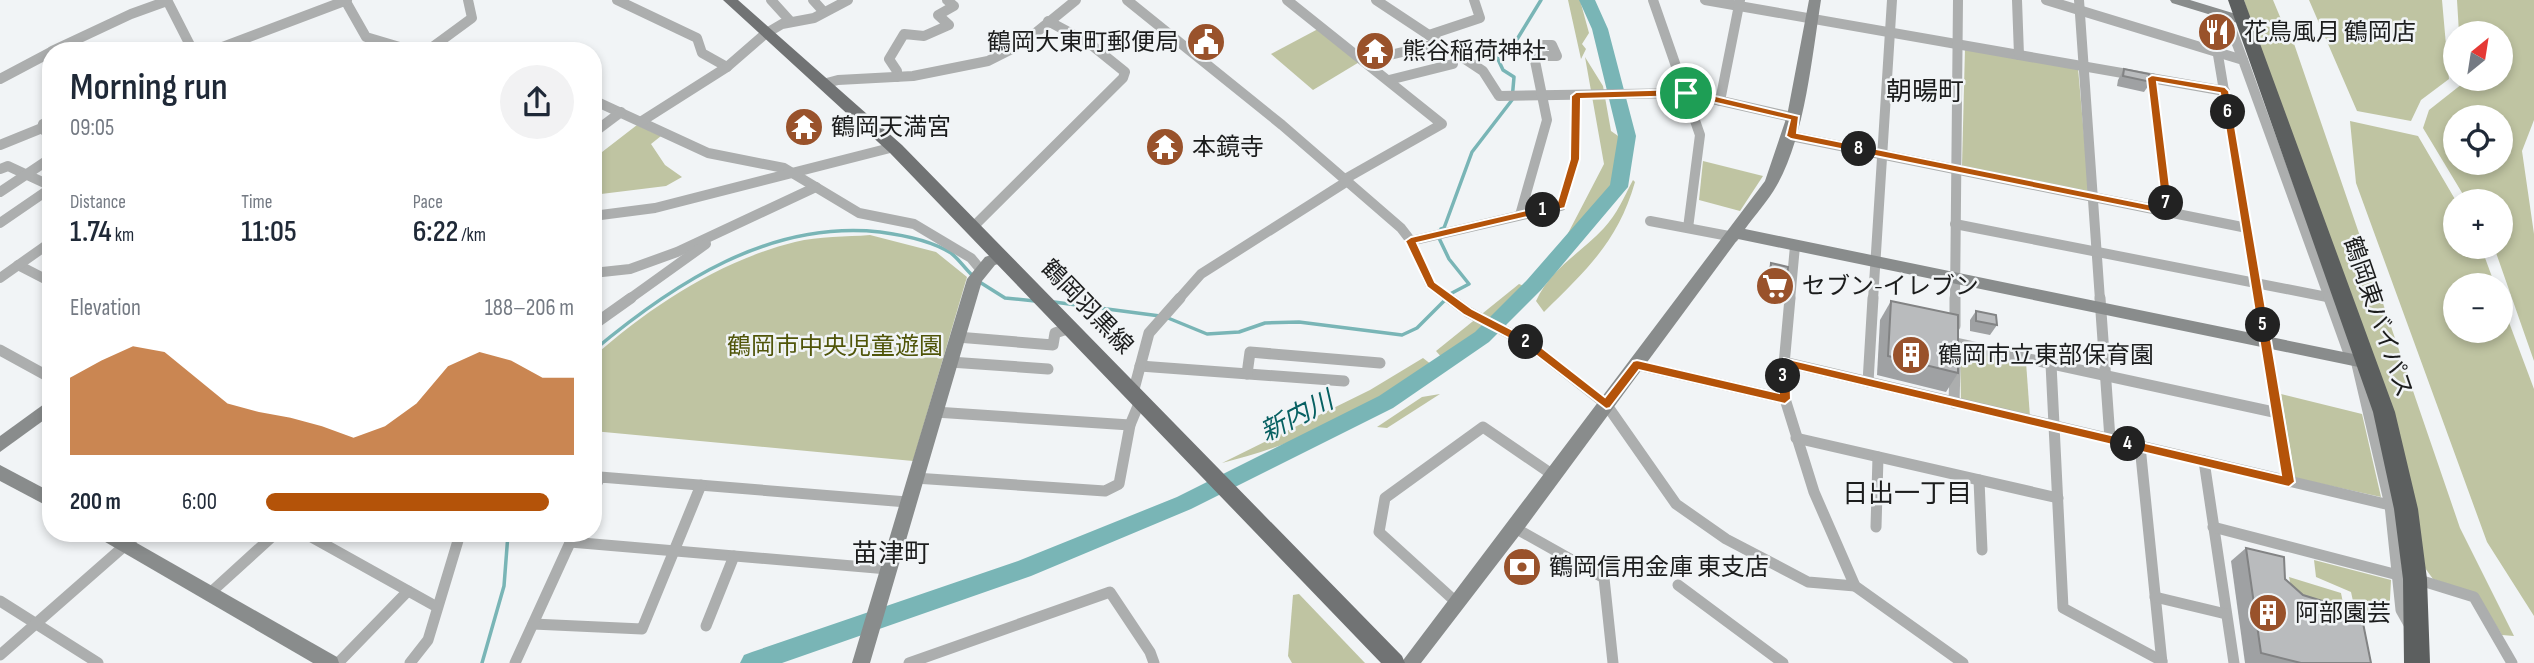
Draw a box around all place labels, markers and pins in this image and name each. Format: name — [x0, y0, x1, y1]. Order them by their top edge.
restaurant icon: 花鳥風月 鶴岡店 — [2196, 11, 2238, 53]
place label: 花鳥風月 鶴岡店 — [2244, 18, 2416, 47]
public building icon: 鶴岡大東町郵便局 — [1185, 21, 1227, 63]
place label: 鶴岡大東町郵便局 — [987, 28, 1179, 57]
temple icon: 熊谷稲荷神社 — [1354, 30, 1396, 72]
place label: 熊谷稲荷神社 — [1402, 37, 1546, 66]
pin — [1656, 63, 1716, 123]
pin: 6 — [2210, 94, 2246, 130]
temple icon: 鶴岡天満宮 — [783, 106, 825, 148]
place label: 鶴岡天満宮 — [831, 113, 951, 142]
temple icon: 本鏡寺 — [1144, 126, 1186, 168]
pin: 8 — [1842, 132, 1876, 166]
place label: 本鏡寺 — [1192, 133, 1264, 162]
pin: 7 — [2148, 186, 2184, 220]
pin: 1 — [1526, 192, 1560, 228]
supermarket icon: セブン-イレブン — [1754, 265, 1796, 307]
place label: セブン-イレブン — [1802, 272, 1979, 301]
pin: 5 — [2246, 308, 2280, 342]
pin: 2 — [1508, 324, 1544, 360]
building icon: 鶴岡市立東部保育園 — [1890, 334, 1932, 376]
place label: 鶴岡市立東部保育園 — [1938, 341, 2154, 370]
pin: 3 — [1766, 358, 1800, 394]
pin: 4 — [2110, 426, 2146, 462]
bank icon: 鶴岡信用金庫 東支店 — [1501, 546, 1543, 588]
place label: 鶴岡信用金庫 東支店 — [1549, 553, 1769, 582]
building icon: 阿部園芸 — [2247, 592, 2289, 634]
place label: 阿部園芸 — [2295, 599, 2391, 628]

